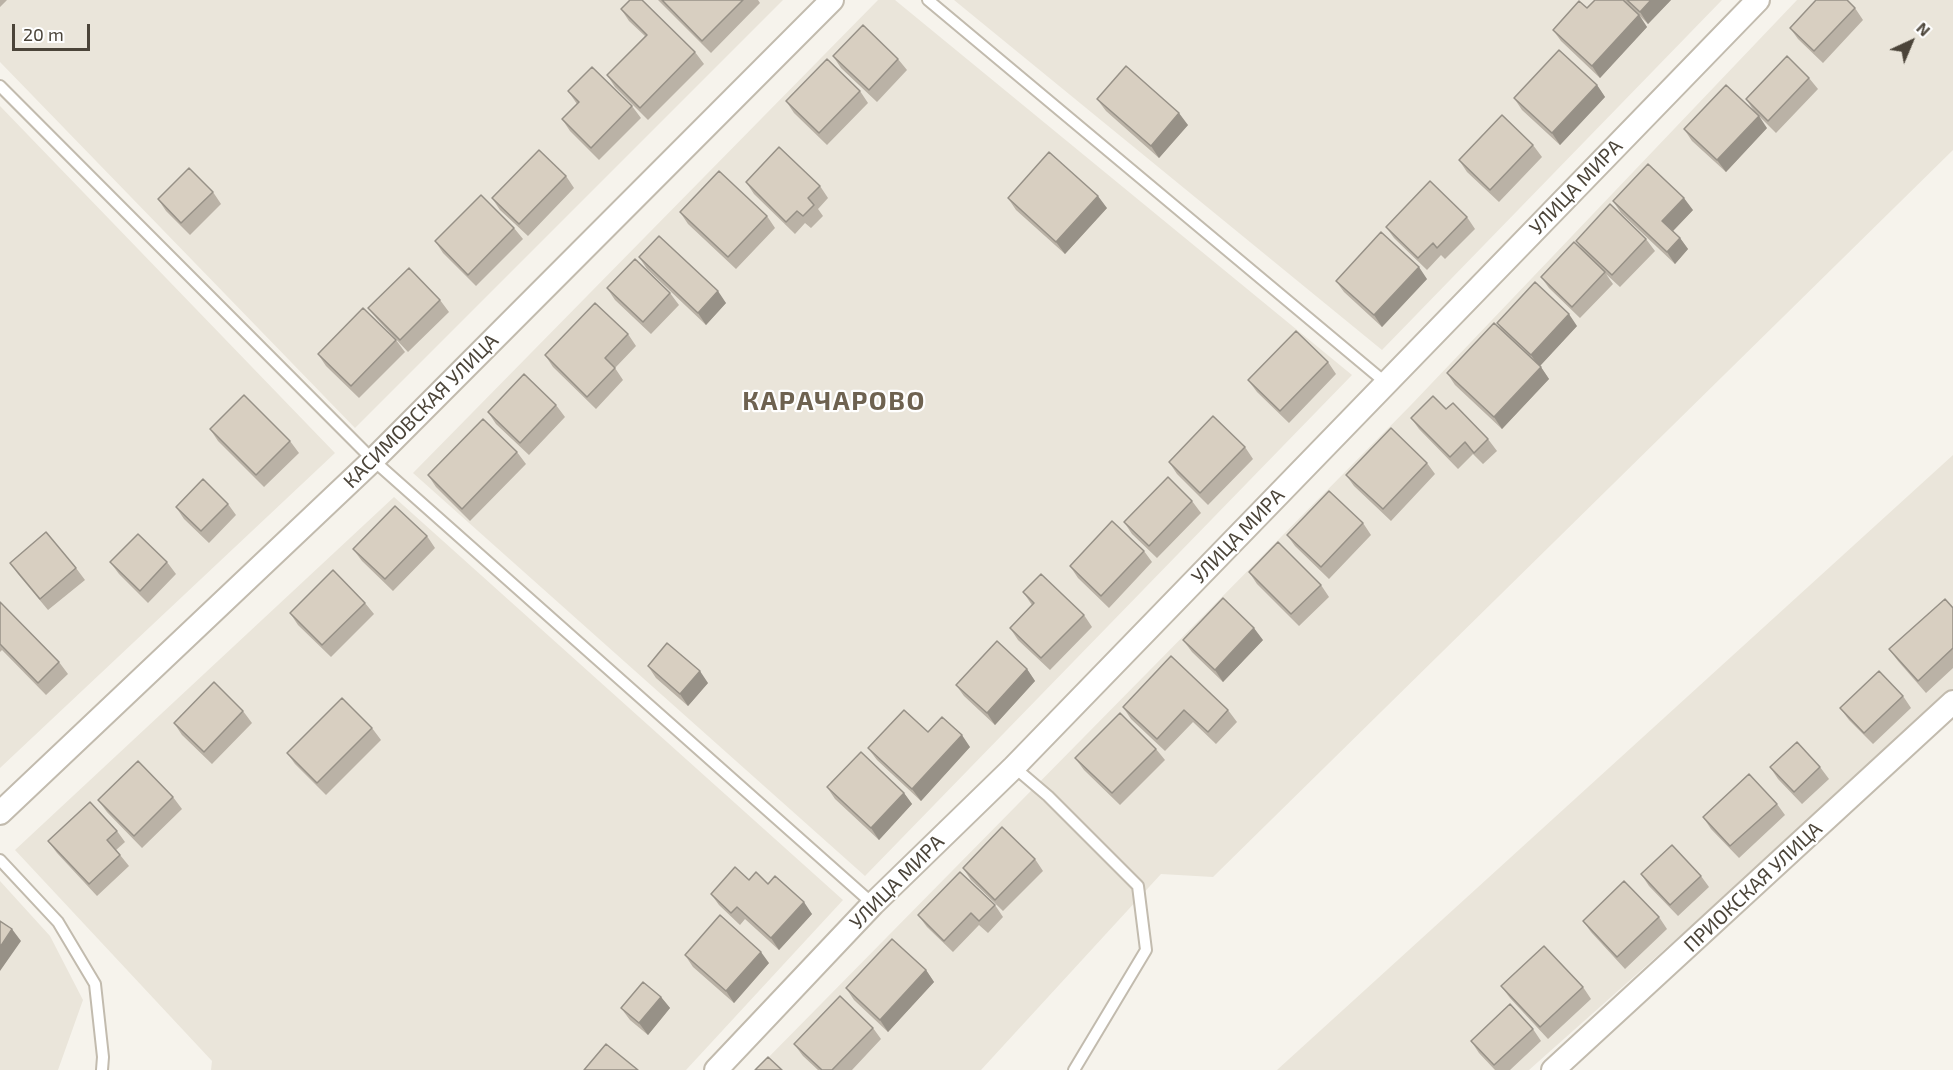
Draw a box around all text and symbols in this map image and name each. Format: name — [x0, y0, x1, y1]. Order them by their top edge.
scale bar — [15, 12, 93, 50]
north arrow — [1881, 12, 1941, 72]
text: N — [1913, 18, 1935, 40]
text: 20 m — [23, 23, 64, 45]
street label: УЛИЦА МИРА — [1524, 134, 1628, 240]
street label: КАСИМОВСКАЯ УЛИЦА — [339, 329, 503, 493]
district label: КАРАЧАРОВО — [742, 385, 926, 417]
street label: УЛИЦА МИРА — [1186, 483, 1290, 589]
street label: ПРИОКСКАЯ УЛИЦА — [1679, 817, 1827, 957]
street label: УЛИЦА МИРА — [845, 830, 949, 934]

